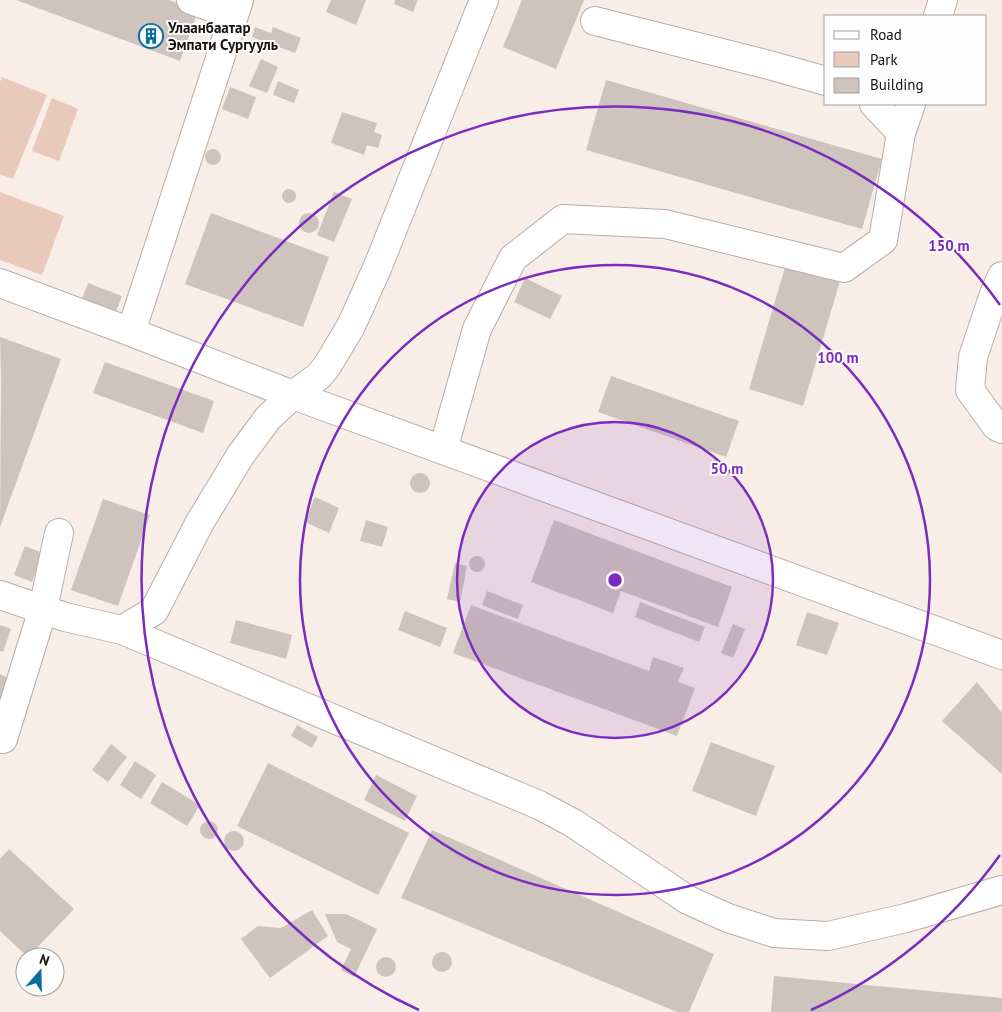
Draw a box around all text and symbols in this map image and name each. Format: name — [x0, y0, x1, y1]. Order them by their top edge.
legend — [824, 15, 987, 105]
place label: Улаанбаатар Эмпати Сургууль — [167, 18, 279, 54]
building icon: Улаанбаатар Эмпати Сургууль — [138, 23, 164, 49]
text: Road — [870, 25, 902, 44]
text: Park — [870, 50, 898, 69]
text: Building — [870, 75, 924, 94]
text: 150 m — [928, 236, 970, 255]
text: 100 m — [817, 348, 859, 367]
text: 50 m — [711, 459, 743, 478]
centre of rings — [606, 571, 624, 589]
north arrow — [15, 947, 65, 997]
text: N — [37, 950, 52, 970]

